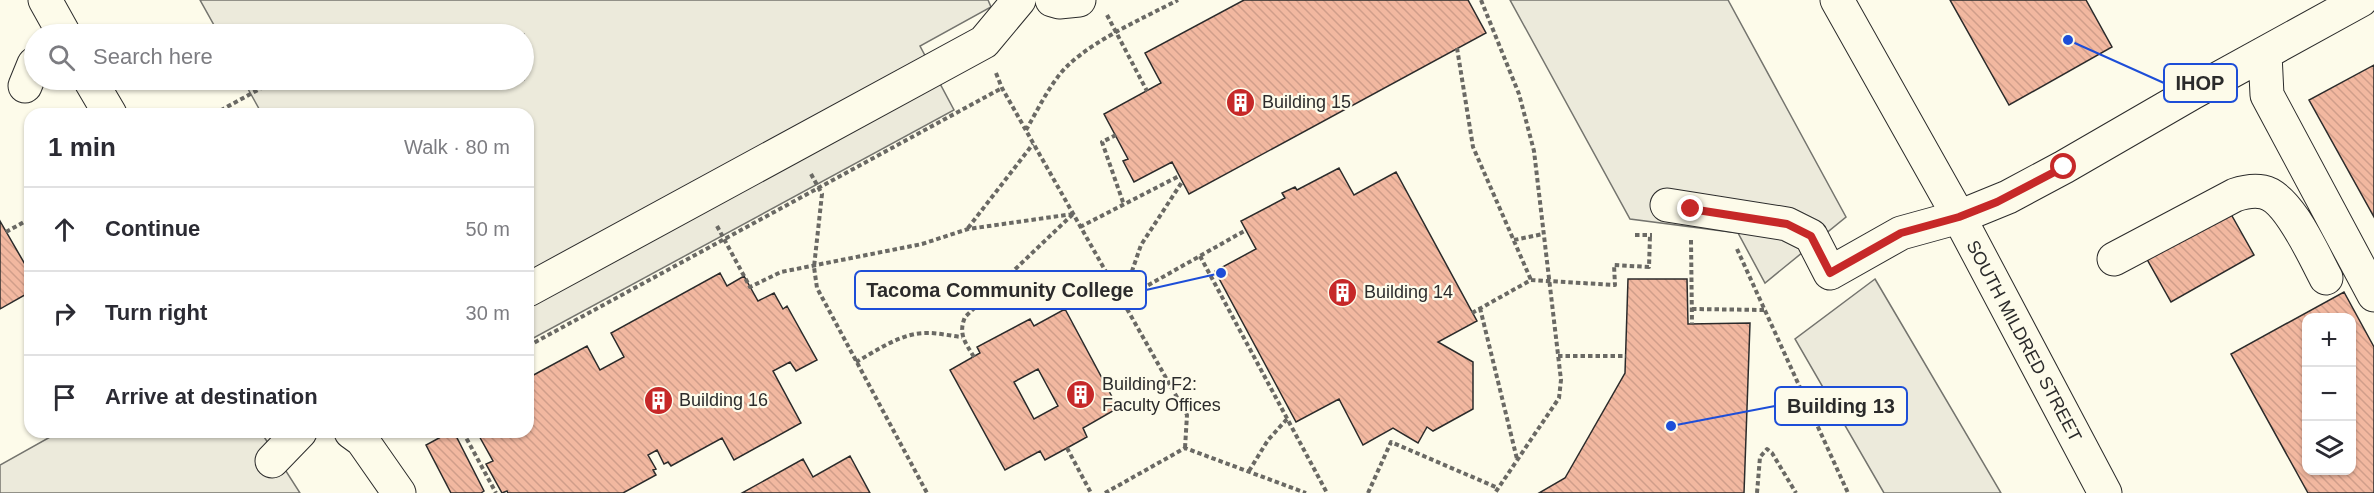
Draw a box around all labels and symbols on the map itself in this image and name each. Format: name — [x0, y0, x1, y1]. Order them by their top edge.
callout: IHOP — [2164, 64, 2237, 102]
text: IHOP — [2176, 72, 2224, 94]
building icon: Building 15 — [1225, 86, 1257, 118]
place label: Building 15 — [1262, 92, 1351, 112]
route start — [2050, 153, 2076, 179]
route end — [1677, 195, 1703, 221]
street label: SOUTH MILDRED STREET — [1962, 237, 2086, 445]
callout: Tacoma Community College — [855, 271, 1146, 309]
building icon: Building 14 — [1327, 276, 1359, 308]
text: Tacoma Community College — [866, 279, 1134, 301]
place label: Building 14 — [1364, 282, 1453, 302]
place label: Building F2: Faculty Offices — [1102, 374, 1221, 415]
building icon: Building F2: Faculty Offices — [1065, 378, 1097, 410]
building icon: Building 16 — [642, 384, 674, 416]
callout: Building 13 — [1775, 387, 1907, 425]
place label: Building 16 — [679, 390, 768, 410]
text: Building 13 — [1787, 395, 1895, 417]

